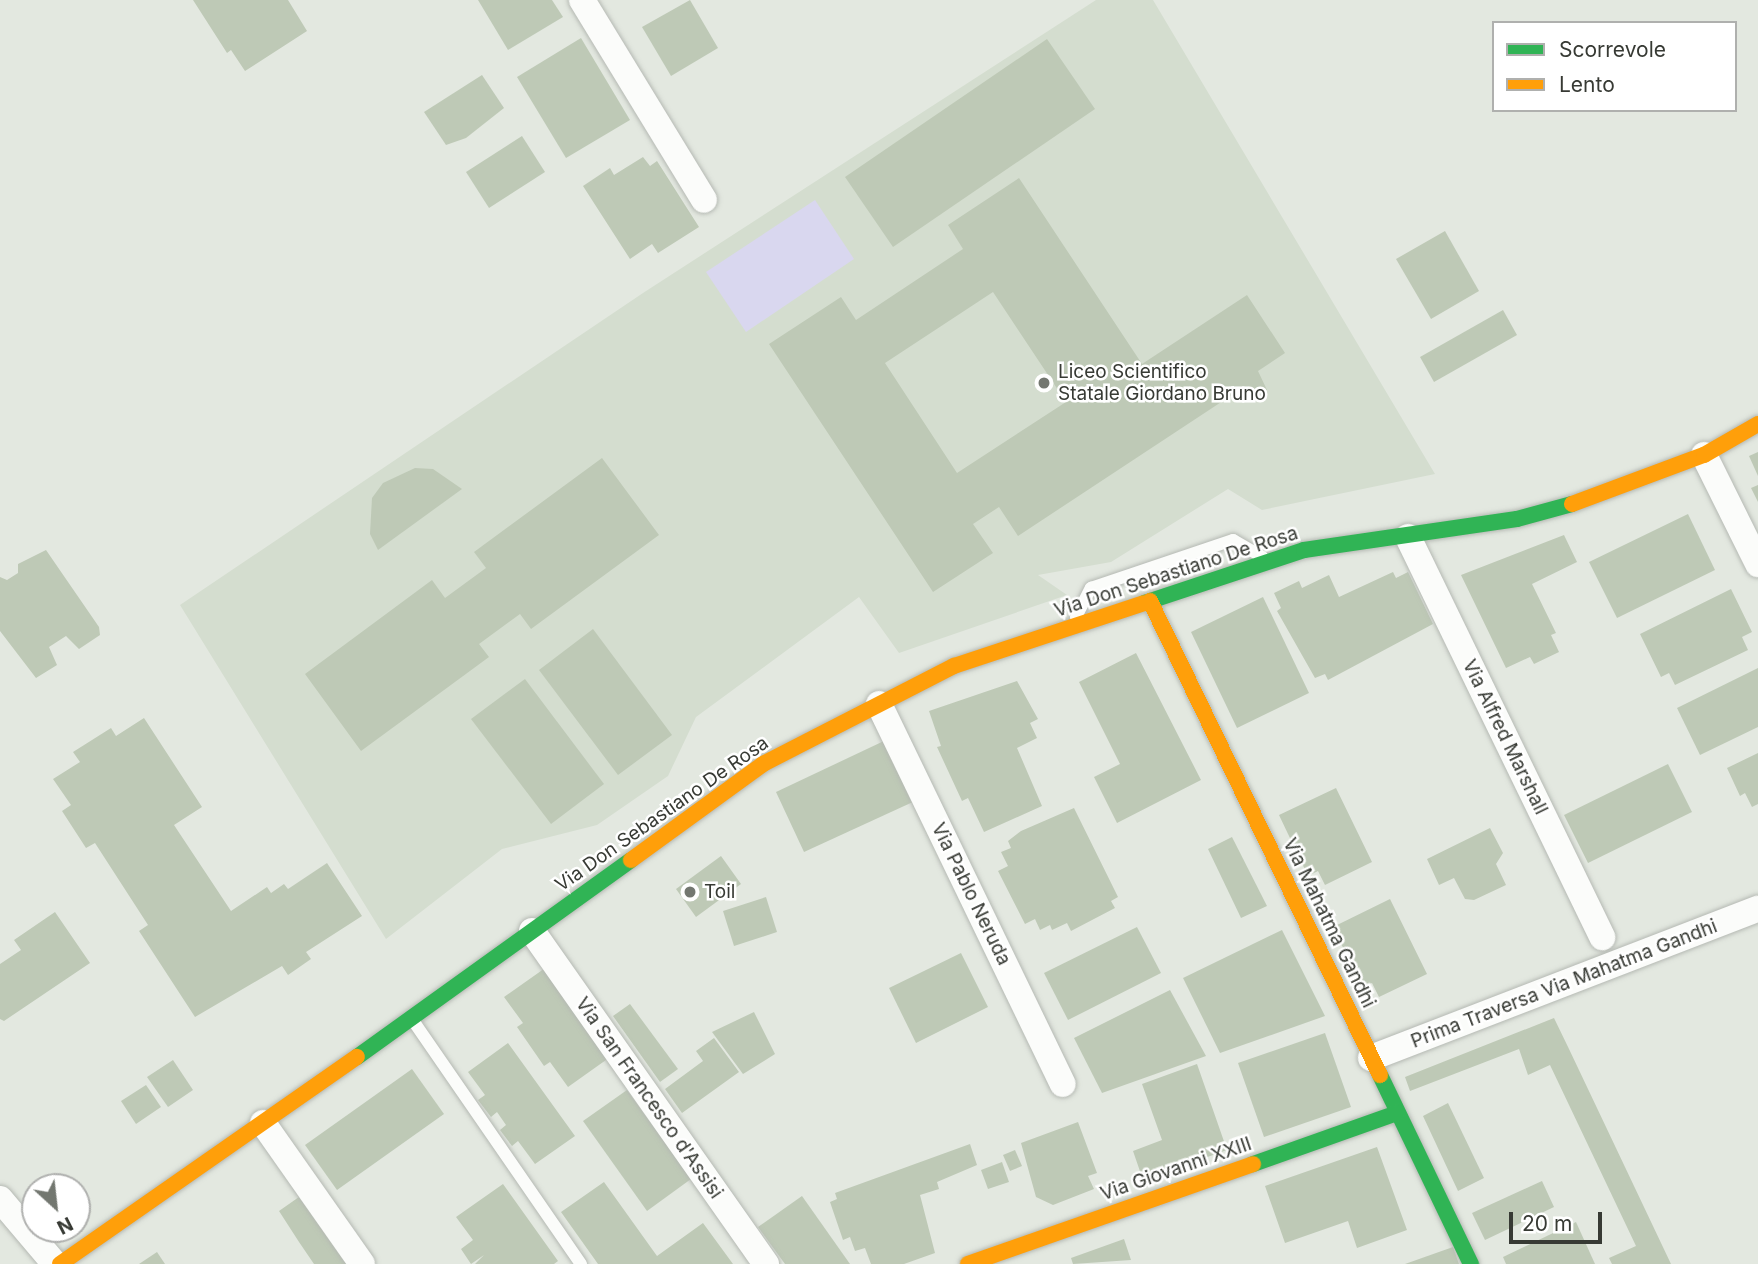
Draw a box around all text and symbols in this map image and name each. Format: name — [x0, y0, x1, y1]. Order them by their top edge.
legend — [1492, 21, 1737, 112]
text: Scorrevole — [1559, 37, 1666, 62]
text: Lento — [1559, 72, 1615, 97]
place label: Liceo Scientifico Statale Giordano Bruno — [1058, 361, 1266, 405]
marker: Liceo Scientifico Statale Giordano Bruno — [1036, 375, 1052, 391]
street label: Via Don Sebastiano De Rosa — [1051, 522, 1301, 622]
street label: Via Alfred Marshall — [1458, 656, 1552, 818]
street label: Via Don Sebastiano De Rosa — [551, 732, 773, 896]
street label: Via Pablo Neruda — [927, 819, 1015, 969]
street label: Via Mahatma Gandhi — [1278, 834, 1380, 1012]
place label: Toil — [704, 881, 735, 903]
marker: Toil — [682, 884, 698, 900]
street label: Prima Traversa Via Mahatma Gandhi — [1408, 915, 1720, 1053]
street label: Via San Francesco d'Assisi — [571, 993, 727, 1203]
street label: Via Giovanni XXIII — [1097, 1132, 1255, 1206]
north arrow — [21, 1173, 91, 1243]
scale bar — [1513, 1198, 1606, 1242]
text: 20 m — [1522, 1211, 1572, 1236]
text: N — [53, 1212, 77, 1239]

